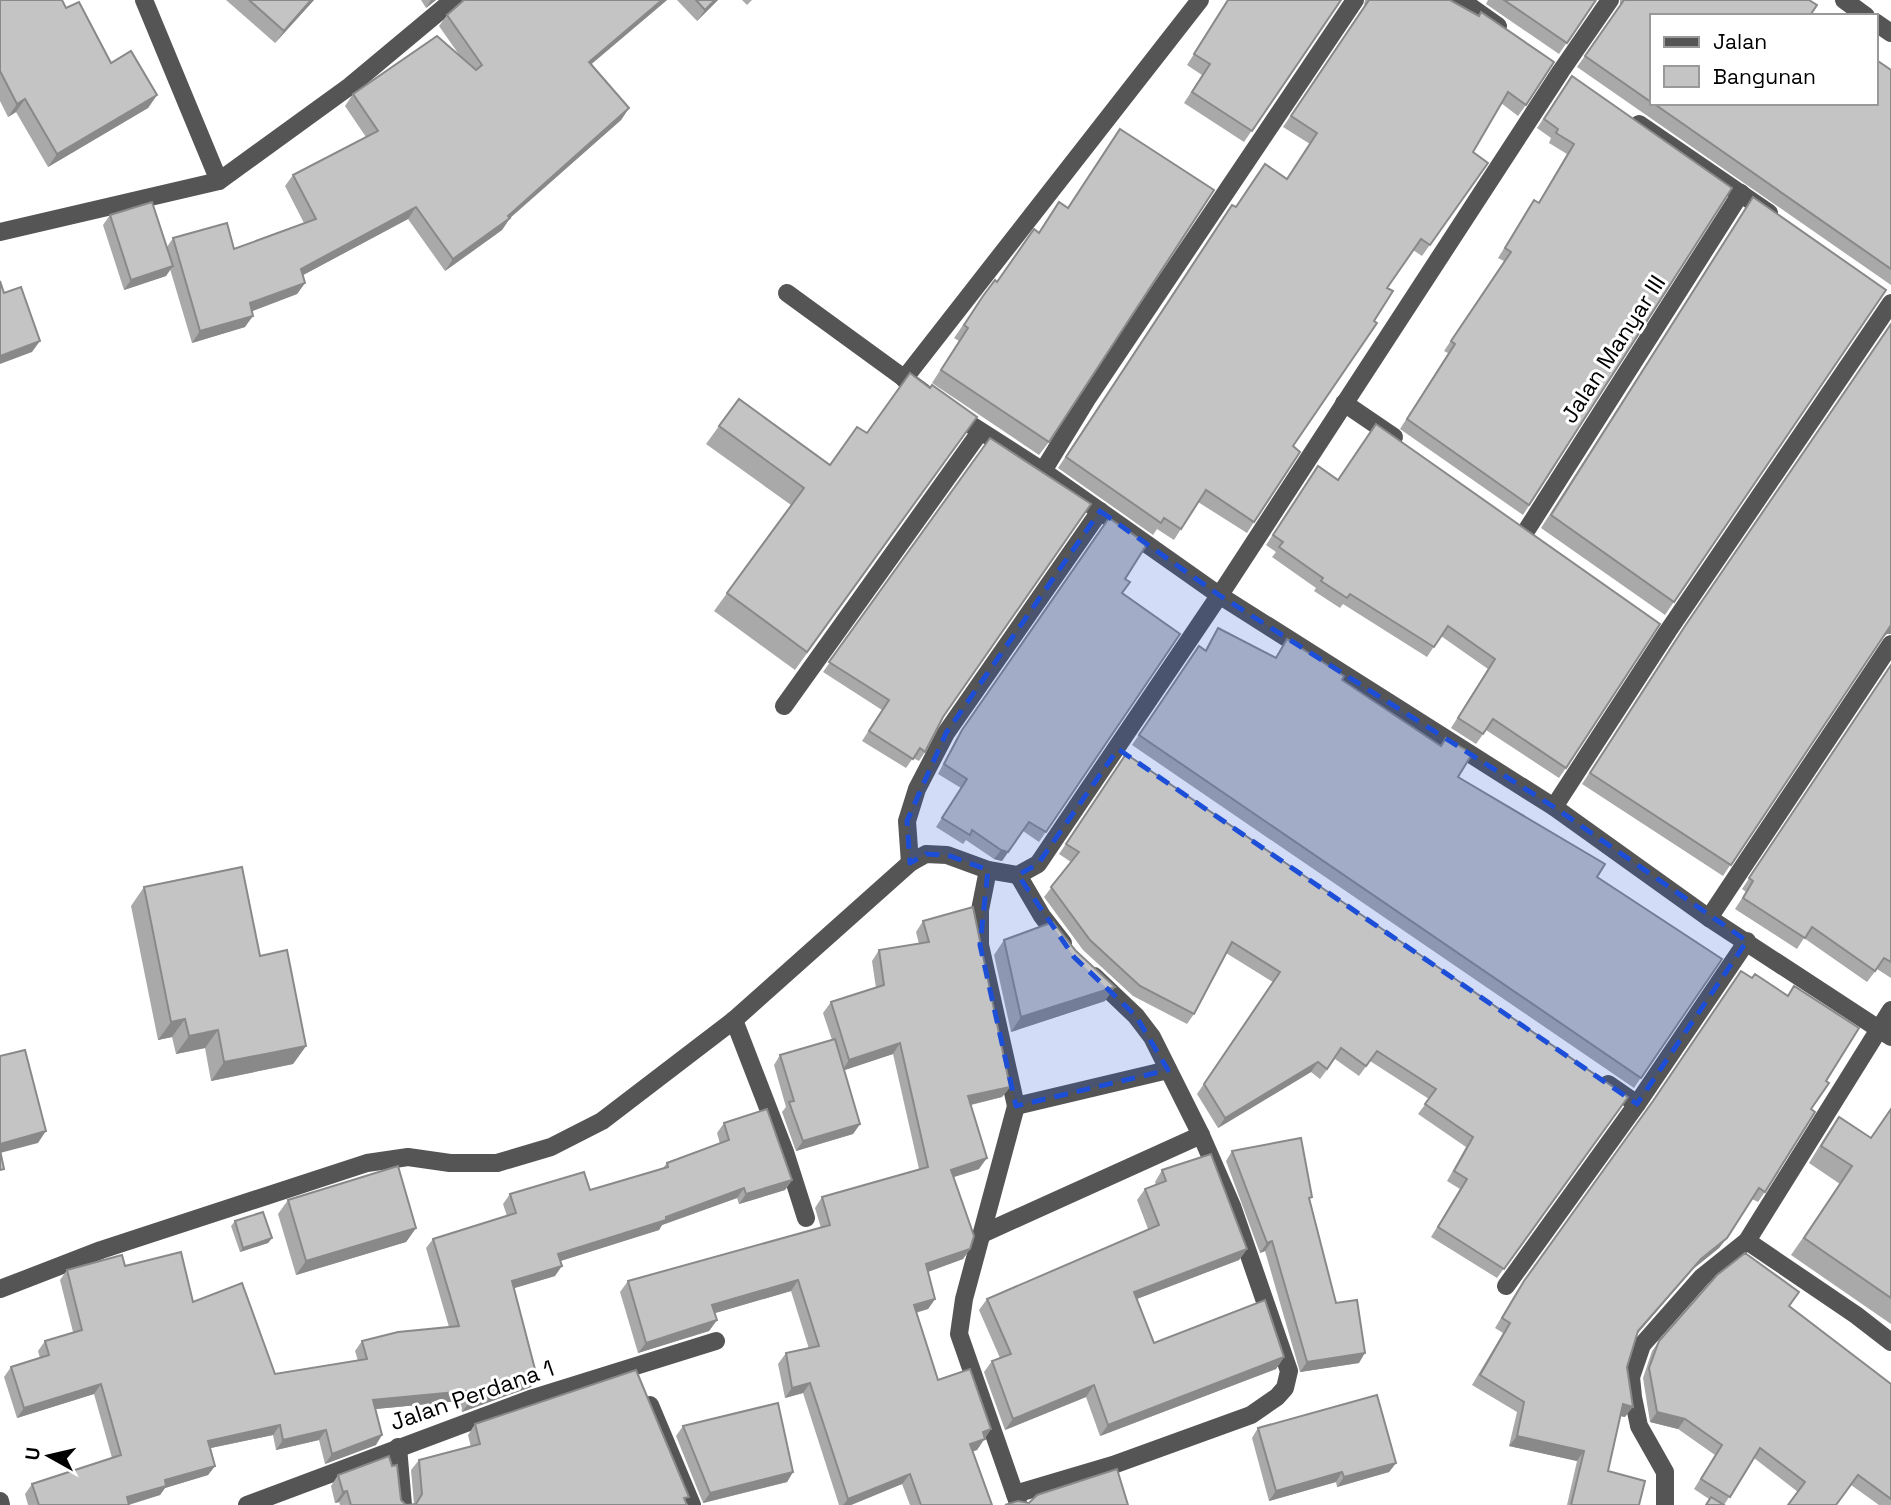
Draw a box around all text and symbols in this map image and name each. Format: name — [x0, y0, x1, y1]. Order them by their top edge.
legend — [1650, 14, 1877, 105]
text: Jalan — [1713, 28, 1767, 55]
text: Bangunan — [1713, 63, 1816, 90]
street label: Jalan Manyar III — [1554, 269, 1672, 429]
street label: Jalan Perdana 1 — [386, 1353, 558, 1437]
north arrow — [14, 1421, 84, 1491]
text: U — [19, 1446, 46, 1462]

